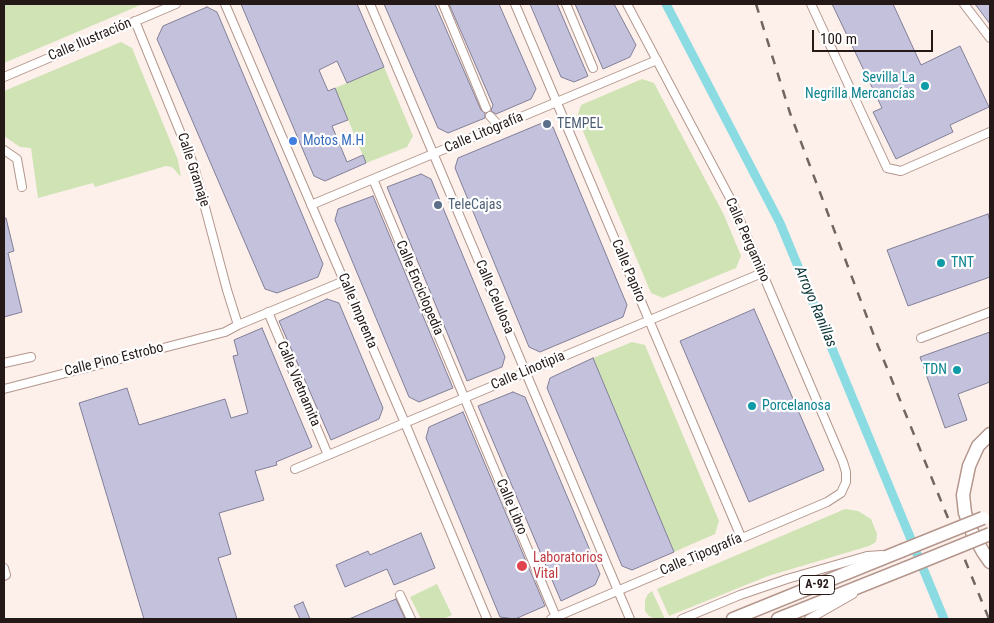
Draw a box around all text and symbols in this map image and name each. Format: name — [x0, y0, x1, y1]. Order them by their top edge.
street label: Calle Ilustración — [46, 15, 134, 65]
scale bar — [814, 20, 935, 52]
text: 100 m — [820, 30, 857, 48]
place label: Sevilla La Negrilla Mercancías — [805, 70, 915, 102]
marker: Sevilla La Negrilla Mercancías — [919, 80, 931, 92]
street label: Calle Litografía — [442, 109, 526, 157]
place label: TEMPEL — [557, 116, 603, 132]
marker: TEMPEL — [541, 118, 553, 130]
street label: Calle Gramaje — [173, 131, 213, 209]
place label: Motos M.H — [303, 133, 364, 149]
marker: Motos M.H — [287, 135, 299, 147]
street label: Calle Pergamino — [721, 195, 773, 285]
place label: TeleCajas — [448, 197, 502, 213]
marker: TeleCajas — [432, 199, 444, 211]
street label: Calle Papiro — [607, 237, 649, 305]
street label: Calle Enciclopedia — [391, 238, 447, 338]
place label: TNT — [951, 255, 974, 271]
marker: TNT — [935, 257, 947, 269]
street label: Calle Celulosa — [471, 258, 517, 336]
water label: Arroyo Ranillas — [790, 264, 840, 350]
street label: Calle Imprenta — [334, 271, 380, 351]
street label: Calle Vietnamita — [273, 339, 323, 429]
street label: Calle Pino Estrobo — [63, 340, 165, 380]
street label: Calle Linotipia — [488, 348, 568, 394]
place label: TDN — [923, 362, 947, 378]
marker: TDN — [951, 364, 963, 376]
place label: Porcelanosa — [762, 398, 831, 414]
marker: Porcelanosa — [746, 400, 758, 412]
street label: Calle Libro — [492, 477, 530, 537]
street label: Calle Tipografía — [658, 530, 744, 580]
place label: Laboratorios Vital — [533, 550, 603, 582]
marker: Laboratorios Vital — [515, 559, 529, 573]
road number: A-92 — [800, 576, 834, 594]

